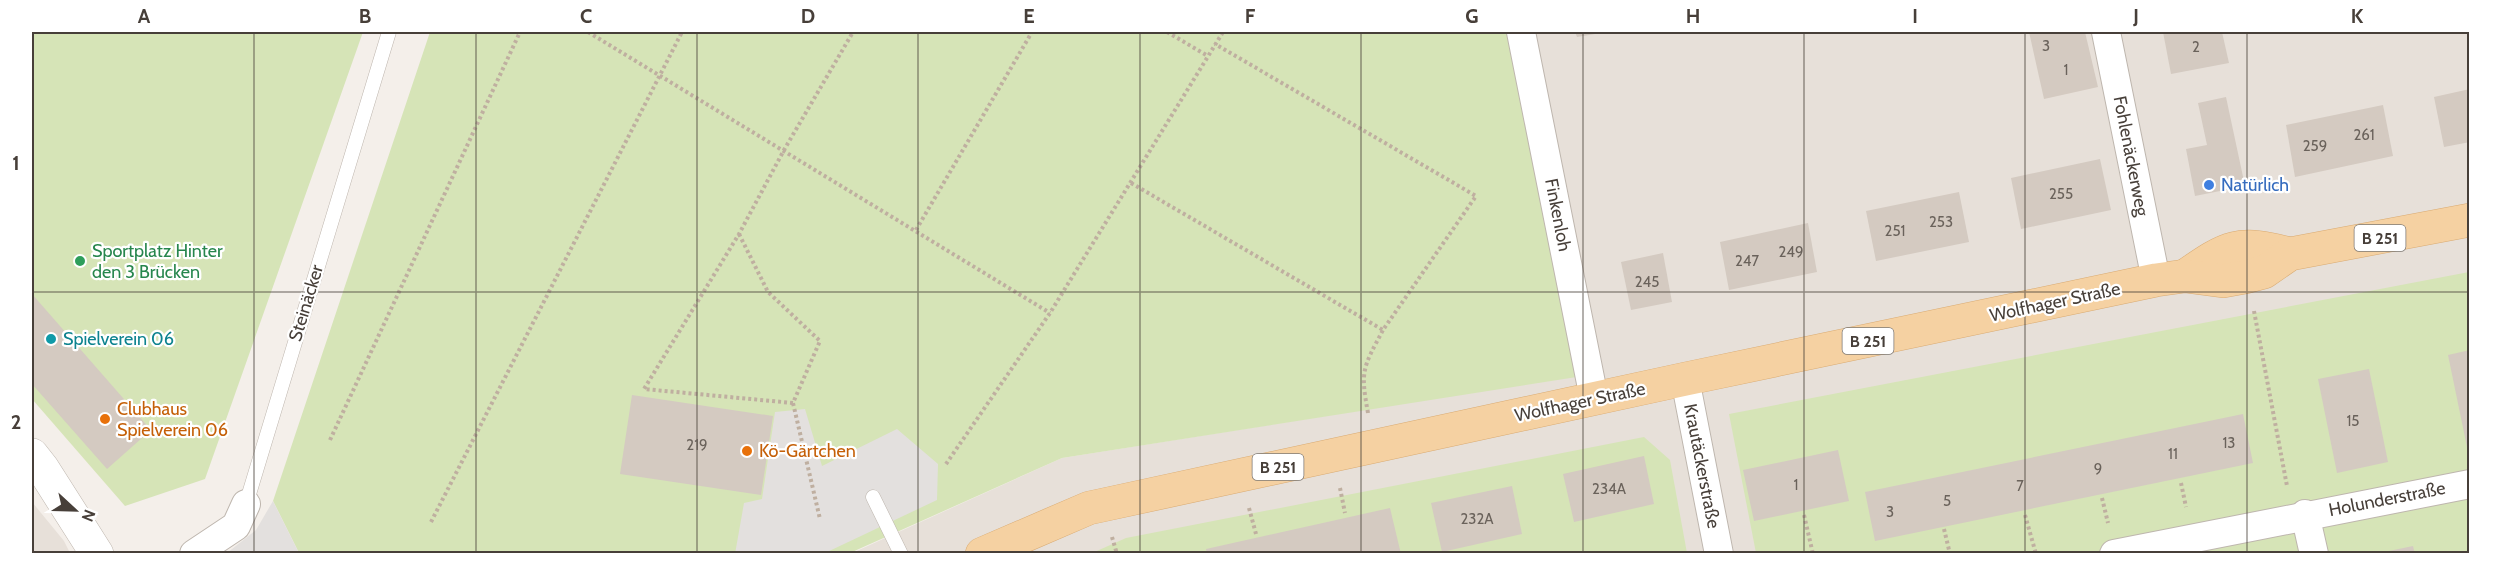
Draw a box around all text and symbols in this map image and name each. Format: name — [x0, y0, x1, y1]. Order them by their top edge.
text: A — [138, 4, 151, 28]
text: B — [359, 4, 371, 28]
text: C — [580, 4, 592, 28]
text: D — [801, 4, 815, 28]
text: E — [1023, 4, 1035, 28]
text: F — [1245, 4, 1256, 28]
text: G — [1465, 4, 1479, 28]
text: H — [1686, 4, 1700, 28]
text: I — [1912, 4, 1918, 28]
text: J — [2132, 4, 2139, 28]
text: K — [2351, 4, 2364, 28]
house number: 3 — [2042, 37, 2050, 55]
house number: 2 — [2192, 38, 2200, 56]
house number: 1 — [2064, 61, 2068, 79]
street label: Fohlenäckerweg — [2109, 94, 2154, 219]
house number: 261 — [2353, 126, 2375, 144]
house number: 259 — [2303, 137, 2327, 155]
text: 1 — [12, 151, 20, 175]
place label: Natürlich — [2221, 174, 2289, 196]
street label: Finkenloh — [1540, 177, 1576, 253]
marker: Natürlich — [2202, 178, 2216, 192]
house number: 255 — [2049, 185, 2073, 203]
house number: 253 — [1929, 213, 1953, 231]
house number: 251 — [1885, 222, 1905, 240]
road number: B 251 — [2354, 225, 2406, 251]
place label: Sportplatz Hinter den 3 Brücken — [92, 240, 223, 283]
house number: 249 — [1778, 243, 1804, 261]
house number: 247 — [1735, 252, 1759, 270]
marker: Sportplatz Hinter den 3 Brücken — [73, 254, 87, 268]
street label: Steinäcker — [284, 262, 328, 344]
house number: 245 — [1635, 273, 1659, 291]
street label: Wolfhager Straße — [1988, 277, 2122, 327]
place label: Spielverein 06 — [63, 328, 174, 350]
road number: B 251 — [1842, 328, 1894, 354]
marker: Spielverein 06 — [44, 332, 58, 346]
street label: Wolfhager Straße — [1513, 377, 1647, 427]
place label: Clubhaus Spielverein 06 — [117, 398, 228, 441]
street label: Krautäckerstraße — [1679, 402, 1725, 530]
text: 2 — [11, 410, 21, 434]
marker: Clubhaus Spielverein 06 — [98, 412, 112, 426]
house number: 15 — [2346, 412, 2360, 430]
house number: 13 — [2222, 434, 2236, 452]
house number: 219 — [686, 436, 708, 454]
place label: Kö-Gärtchen — [759, 440, 856, 462]
marker: Kö-Gärtchen — [740, 444, 754, 458]
house number: 11 — [2168, 445, 2178, 463]
road number: B 251 — [1252, 454, 1304, 480]
house number: 9 — [2094, 460, 2102, 478]
house number: 1 — [1794, 476, 1798, 494]
house number: 7 — [2016, 477, 2024, 495]
street label: Holunderstraße — [2327, 477, 2447, 521]
north arrow — [45, 480, 105, 540]
house number: 234A — [1592, 480, 1627, 498]
house number: 5 — [1943, 492, 1951, 510]
house number: 3 — [1886, 503, 1894, 521]
text: N — [78, 507, 99, 524]
house number: 232A — [1460, 510, 1494, 528]

